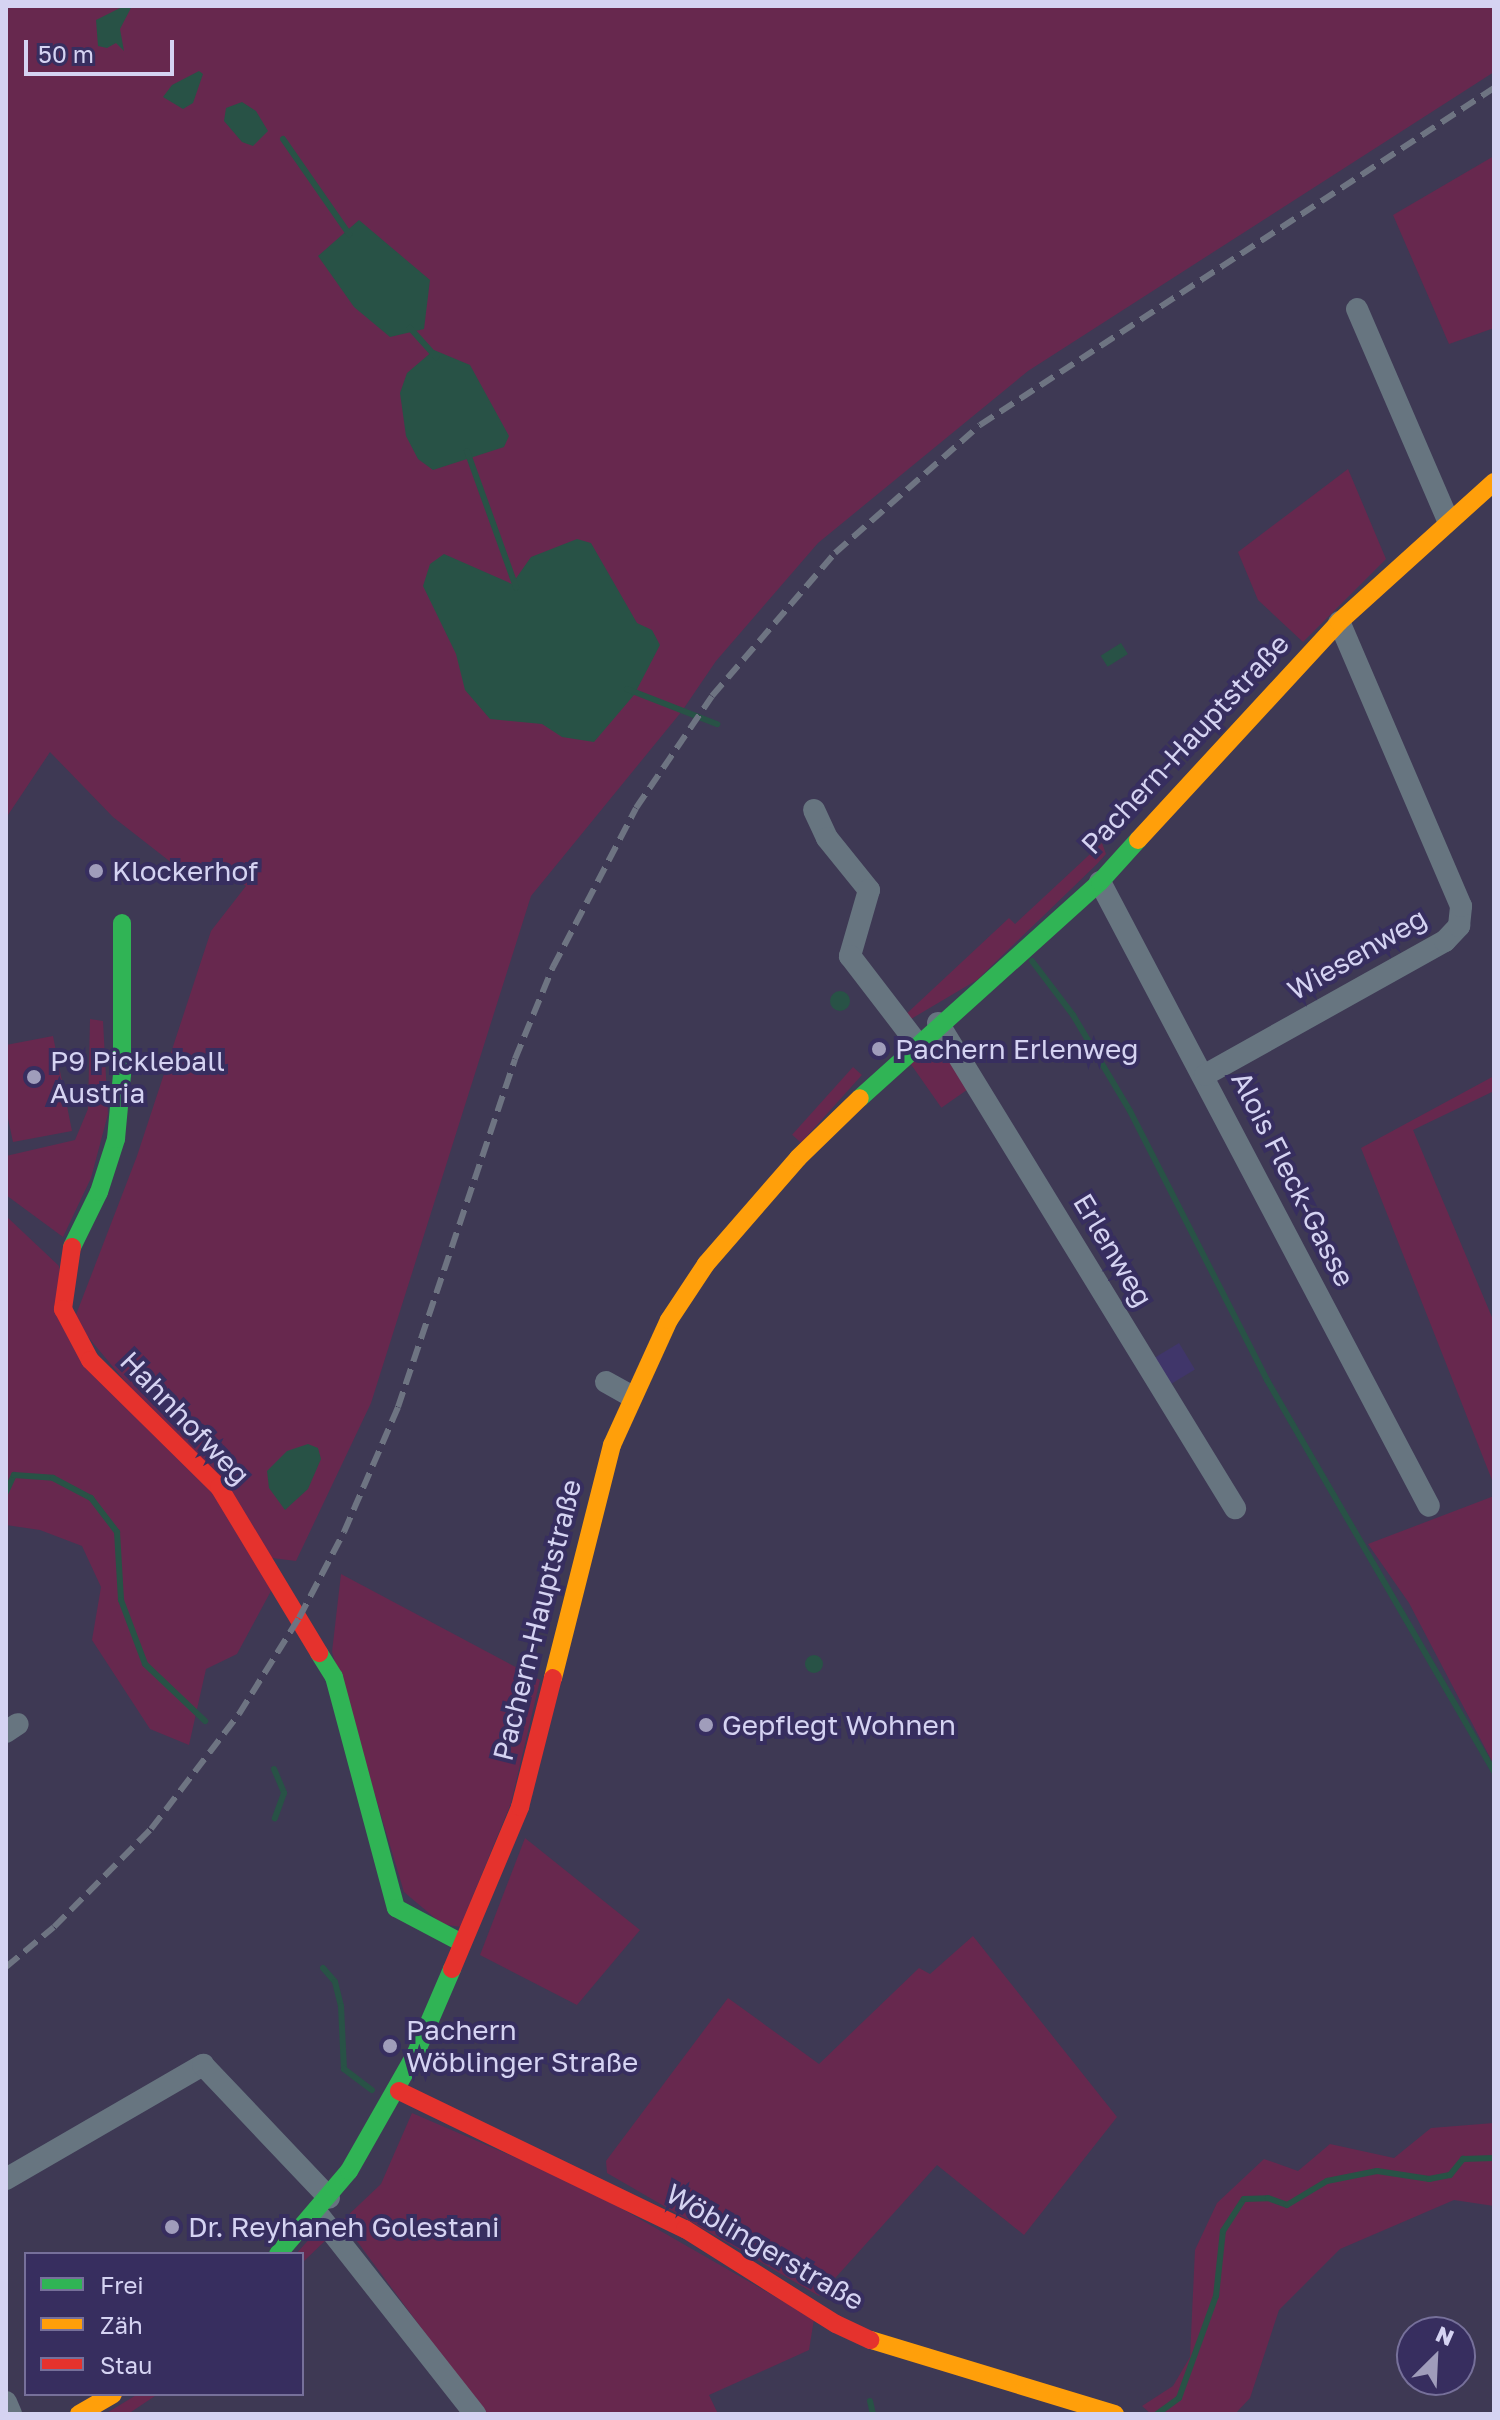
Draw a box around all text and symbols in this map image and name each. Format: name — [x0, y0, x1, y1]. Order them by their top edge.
scale bar — [28, 24, 178, 74]
text: 50 m — [38, 39, 94, 68]
street label: Pachern-Hauptstraße — [1074, 627, 1296, 861]
place label: Klockerhof — [112, 854, 258, 888]
marker: Klockerhof — [87, 862, 105, 880]
street label: Wiesenweg — [1282, 901, 1432, 1007]
place label: Pachern Erlenweg — [895, 1032, 1138, 1066]
marker: Pachern Erlenweg — [870, 1040, 888, 1058]
place label: P9 Pickleball Austria — [50, 1044, 225, 1110]
street label: Alois Fleck-Gasse — [1224, 1066, 1362, 1292]
marker: P9 Pickleball Austria — [25, 1068, 43, 1086]
street label: Erlenweg — [1066, 1187, 1160, 1313]
street label: Hahnhofweg — [113, 1344, 257, 1492]
street label: Pachern-Hauptstraße — [486, 1476, 588, 1764]
place label: Gepflegt Wohnen — [722, 1708, 956, 1742]
marker: Gepflegt Wohnen — [697, 1716, 715, 1734]
place label: Pachern Wöblinger Straße — [406, 2013, 638, 2079]
marker: Pachern Wöblinger Straße — [381, 2037, 399, 2055]
street label: Wöblingerstraße — [660, 2177, 870, 2317]
place label: Dr. Reyhaneh Golestani — [188, 2210, 499, 2244]
marker: Dr. Reyhaneh Golestani — [163, 2218, 181, 2236]
legend — [24, 2252, 304, 2396]
text: Frei — [100, 2270, 144, 2299]
text: Zäh — [100, 2310, 143, 2339]
north arrow — [1396, 2316, 1476, 2396]
text: N — [1432, 2320, 1458, 2351]
text: Stau — [100, 2350, 153, 2379]

